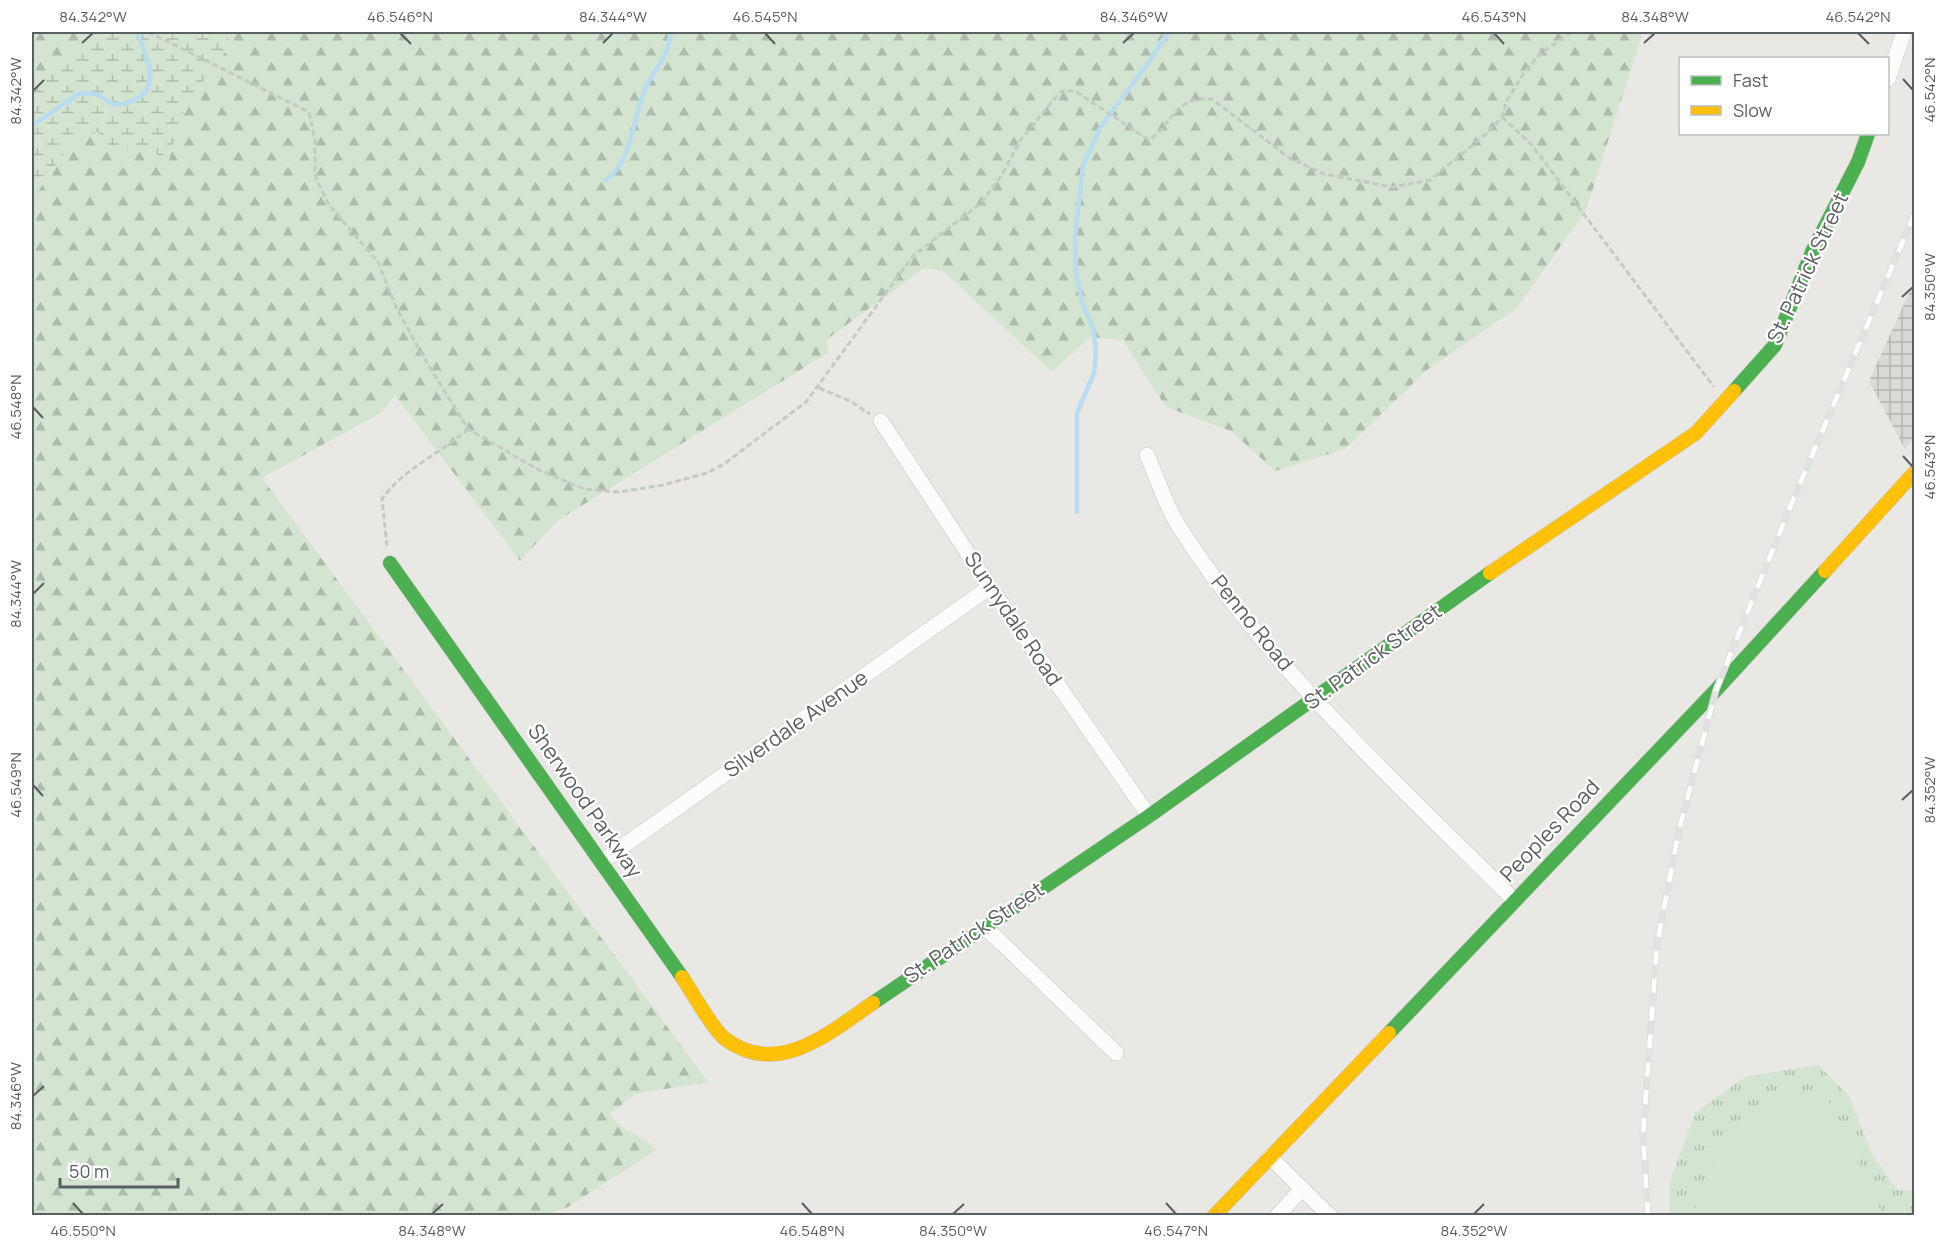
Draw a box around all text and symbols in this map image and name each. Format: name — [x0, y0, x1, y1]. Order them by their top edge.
text: 84.342°W — [59, 6, 127, 27]
text: 46.546°N — [367, 6, 433, 27]
text: 84.344°W — [579, 6, 647, 27]
text: 46.545°N — [732, 6, 798, 27]
text: 84.346°W — [1100, 6, 1168, 27]
text: 46.543°N — [1462, 6, 1526, 27]
text: 84.348°W — [1621, 6, 1689, 27]
text: 46.542°N — [1825, 6, 1891, 27]
text: 84.342°W — [5, 57, 26, 125]
legend — [1679, 57, 1889, 135]
text: 46.542°N — [1919, 57, 1940, 123]
text: Fast — [1733, 68, 1768, 92]
text: Slow — [1733, 98, 1773, 122]
street label: St. Patrick Street — [1760, 188, 1854, 348]
text: 84.350°W — [1919, 253, 1940, 321]
text: 46.548°N — [5, 374, 26, 440]
text: 46.543°N — [1919, 435, 1940, 499]
street label: Sunnydale Road — [959, 546, 1069, 691]
text: 84.344°W — [5, 560, 26, 628]
street label: Penno Road — [1205, 569, 1300, 676]
street label: St. Patrick Street — [1298, 597, 1447, 716]
street label: Silverdale Avenue — [718, 663, 873, 783]
street label: Sherwood Parkway — [522, 718, 649, 883]
text: 46.549°N — [5, 752, 26, 818]
text: 84.352°W — [1919, 757, 1940, 823]
street label: Peoples Road — [1493, 773, 1605, 887]
street label: St. Patrick Street — [898, 875, 1049, 990]
text: 84.346°W — [5, 1062, 26, 1130]
scale bar — [60, 1151, 178, 1189]
text: 50 m — [69, 1159, 109, 1183]
text: 46.550°N — [50, 1220, 116, 1241]
text: 84.348°W — [398, 1220, 466, 1241]
text: 46.548°N — [779, 1220, 845, 1241]
text: 84.350°W — [919, 1220, 987, 1241]
text: 46.547°N — [1144, 1220, 1208, 1241]
text: 84.352°W — [1441, 1220, 1507, 1241]

